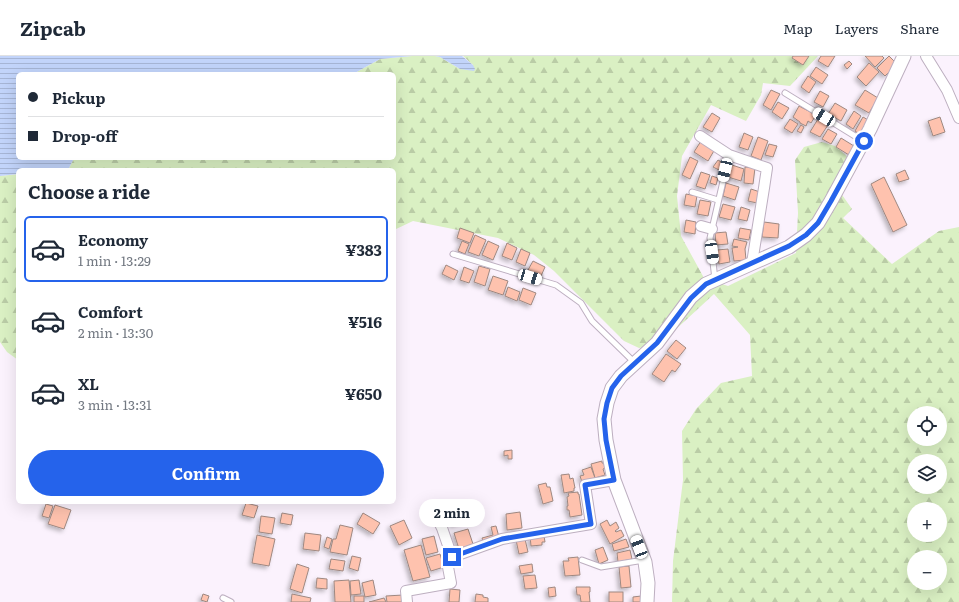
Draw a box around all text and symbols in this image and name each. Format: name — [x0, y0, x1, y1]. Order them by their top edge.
text: Zipcab — [20, 14, 86, 42]
text: Map — [783, 18, 813, 38]
text: Layers — [835, 18, 878, 38]
text: Share — [900, 18, 939, 38]
text: Pickup — [52, 86, 105, 109]
car — [811, 106, 837, 128]
text: Drop-off — [52, 124, 117, 147]
route start — [855, 132, 873, 150]
car — [716, 157, 734, 183]
text: Choose a ride — [28, 178, 150, 205]
text: Economy — [78, 228, 148, 251]
icon: car — [30, 231, 66, 267]
text: ¥383 — [345, 238, 382, 261]
car — [704, 239, 720, 265]
text: 1 min · 13:29 — [78, 251, 151, 270]
car — [517, 268, 543, 286]
text: Comfort — [78, 300, 143, 323]
icon: car — [30, 303, 66, 339]
text: ¥516 — [348, 310, 382, 333]
text: 2 min · 13:30 — [78, 323, 153, 342]
text: XL — [78, 372, 99, 395]
icon: car — [30, 375, 66, 411]
text: ¥650 — [345, 382, 382, 405]
text: 3 min · 13:31 — [78, 395, 152, 414]
map controls — [907, 406, 947, 590]
button: locate — [907, 406, 947, 446]
button: Confirm — [28, 450, 384, 496]
button: layers — [907, 454, 947, 494]
callout: 2 min — [419, 499, 485, 527]
button: + — [907, 502, 947, 542]
text: 2 min — [434, 503, 470, 522]
car — [629, 534, 649, 560]
route end — [443, 548, 461, 566]
button: − — [907, 550, 947, 590]

